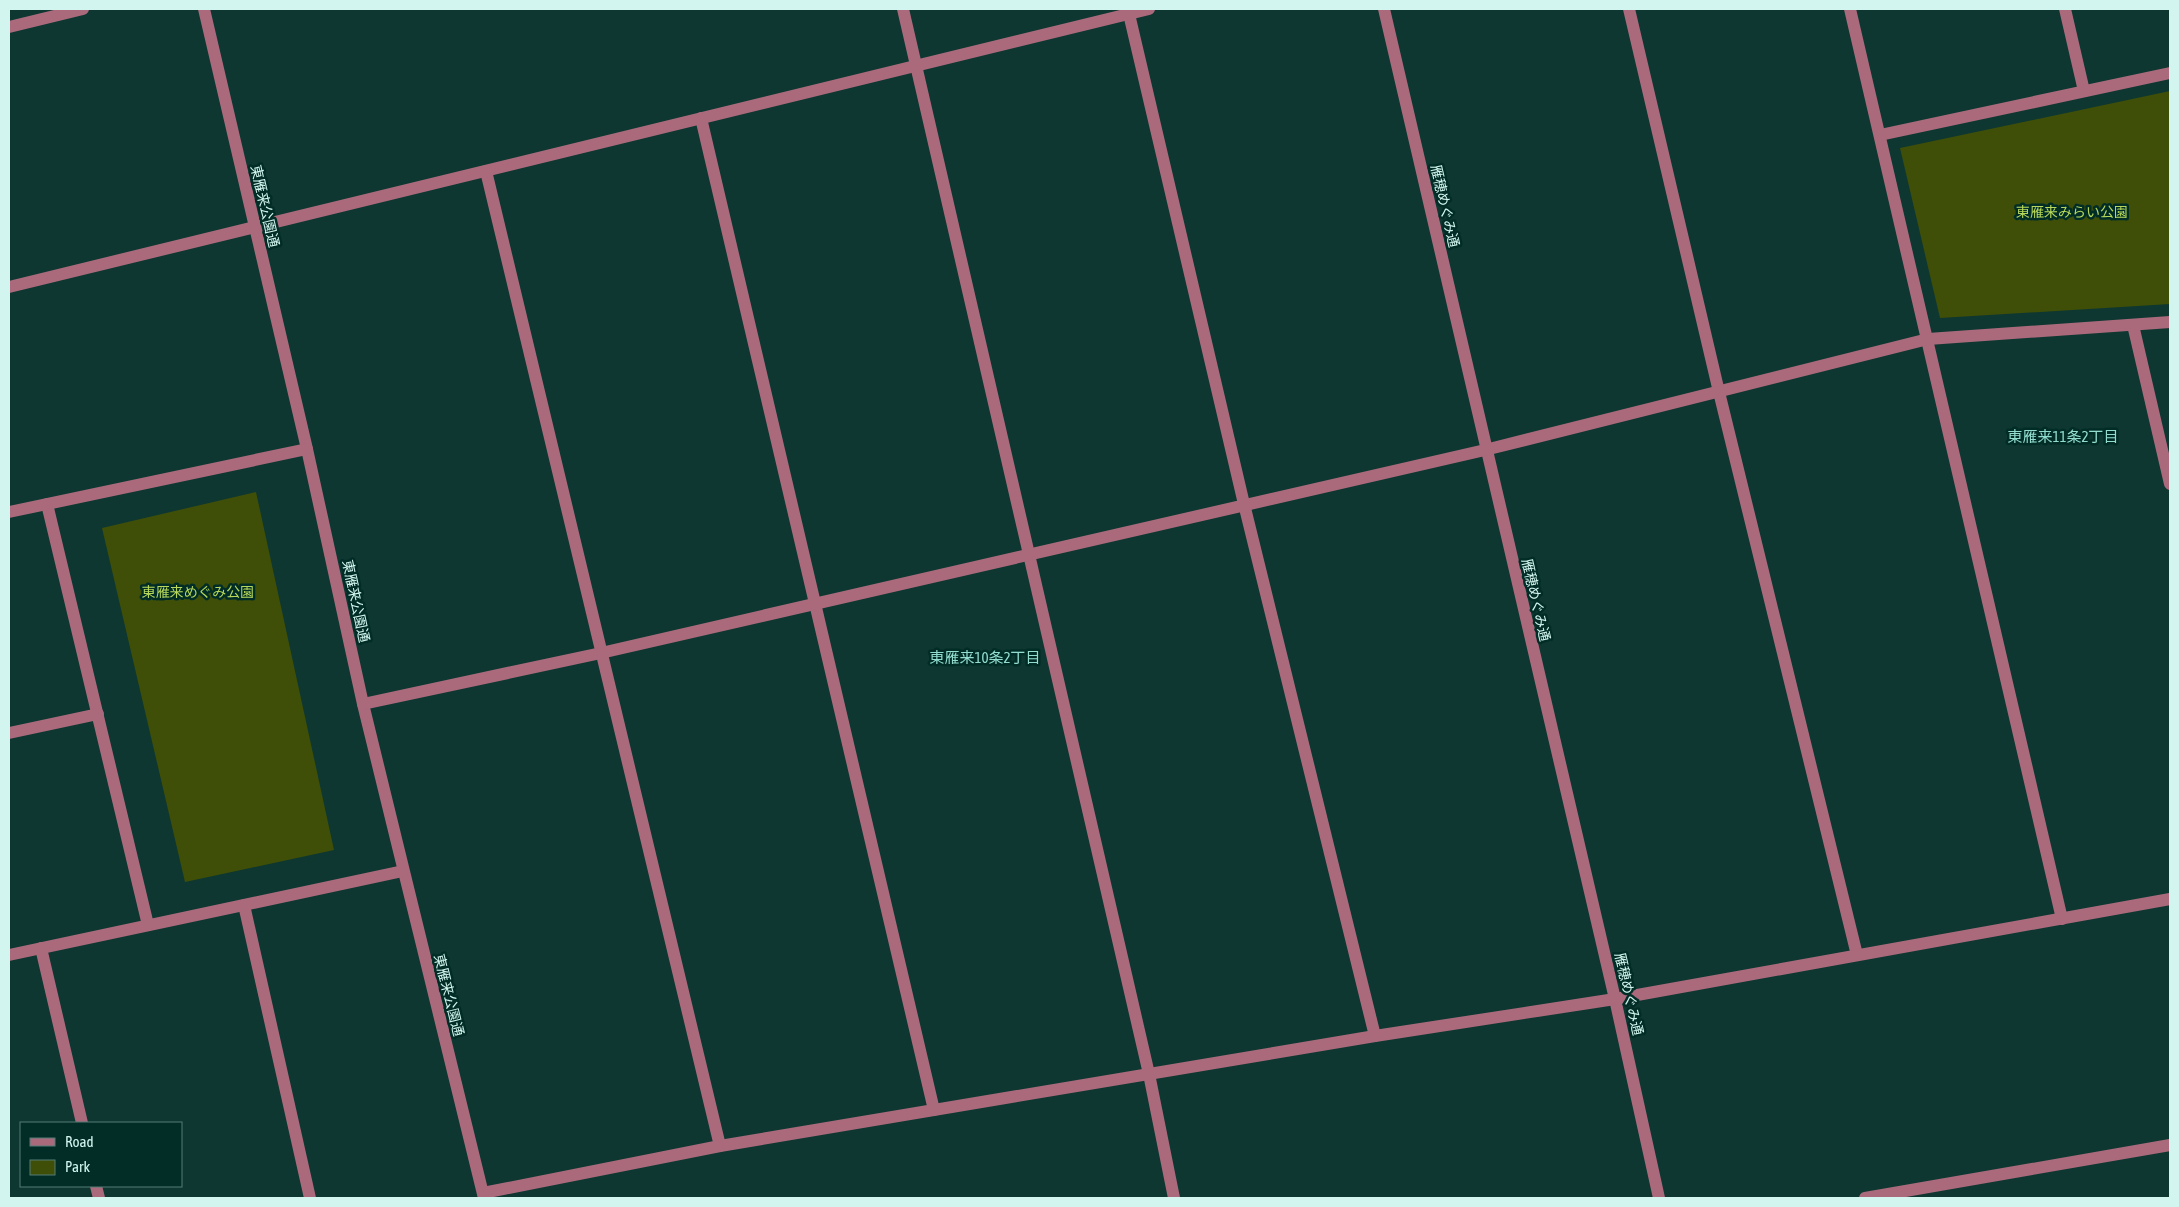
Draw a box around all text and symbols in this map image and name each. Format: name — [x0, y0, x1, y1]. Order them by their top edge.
street label: 東雁来公園通 — [248, 163, 282, 249]
street label: 雁穂めぐみ通 — [1428, 163, 1462, 249]
park label: 東雁来みらい公園 — [2016, 204, 2128, 220]
district label: 東雁来11条2丁目 — [2007, 428, 2119, 445]
street label: 雁穂めぐみ通 — [1519, 557, 1553, 643]
street label: 東雁来公園通 — [339, 558, 373, 644]
park label: 東雁来めぐみ公園 — [142, 584, 254, 600]
district label: 東雁来10条2丁目 — [929, 649, 1041, 666]
street label: 雁穂めぐみ通 — [1612, 951, 1646, 1037]
street label: 東雁来公園通 — [431, 952, 467, 1038]
legend — [20, 1122, 182, 1187]
text: Road — [65, 1133, 94, 1150]
text: Park — [65, 1158, 90, 1175]

